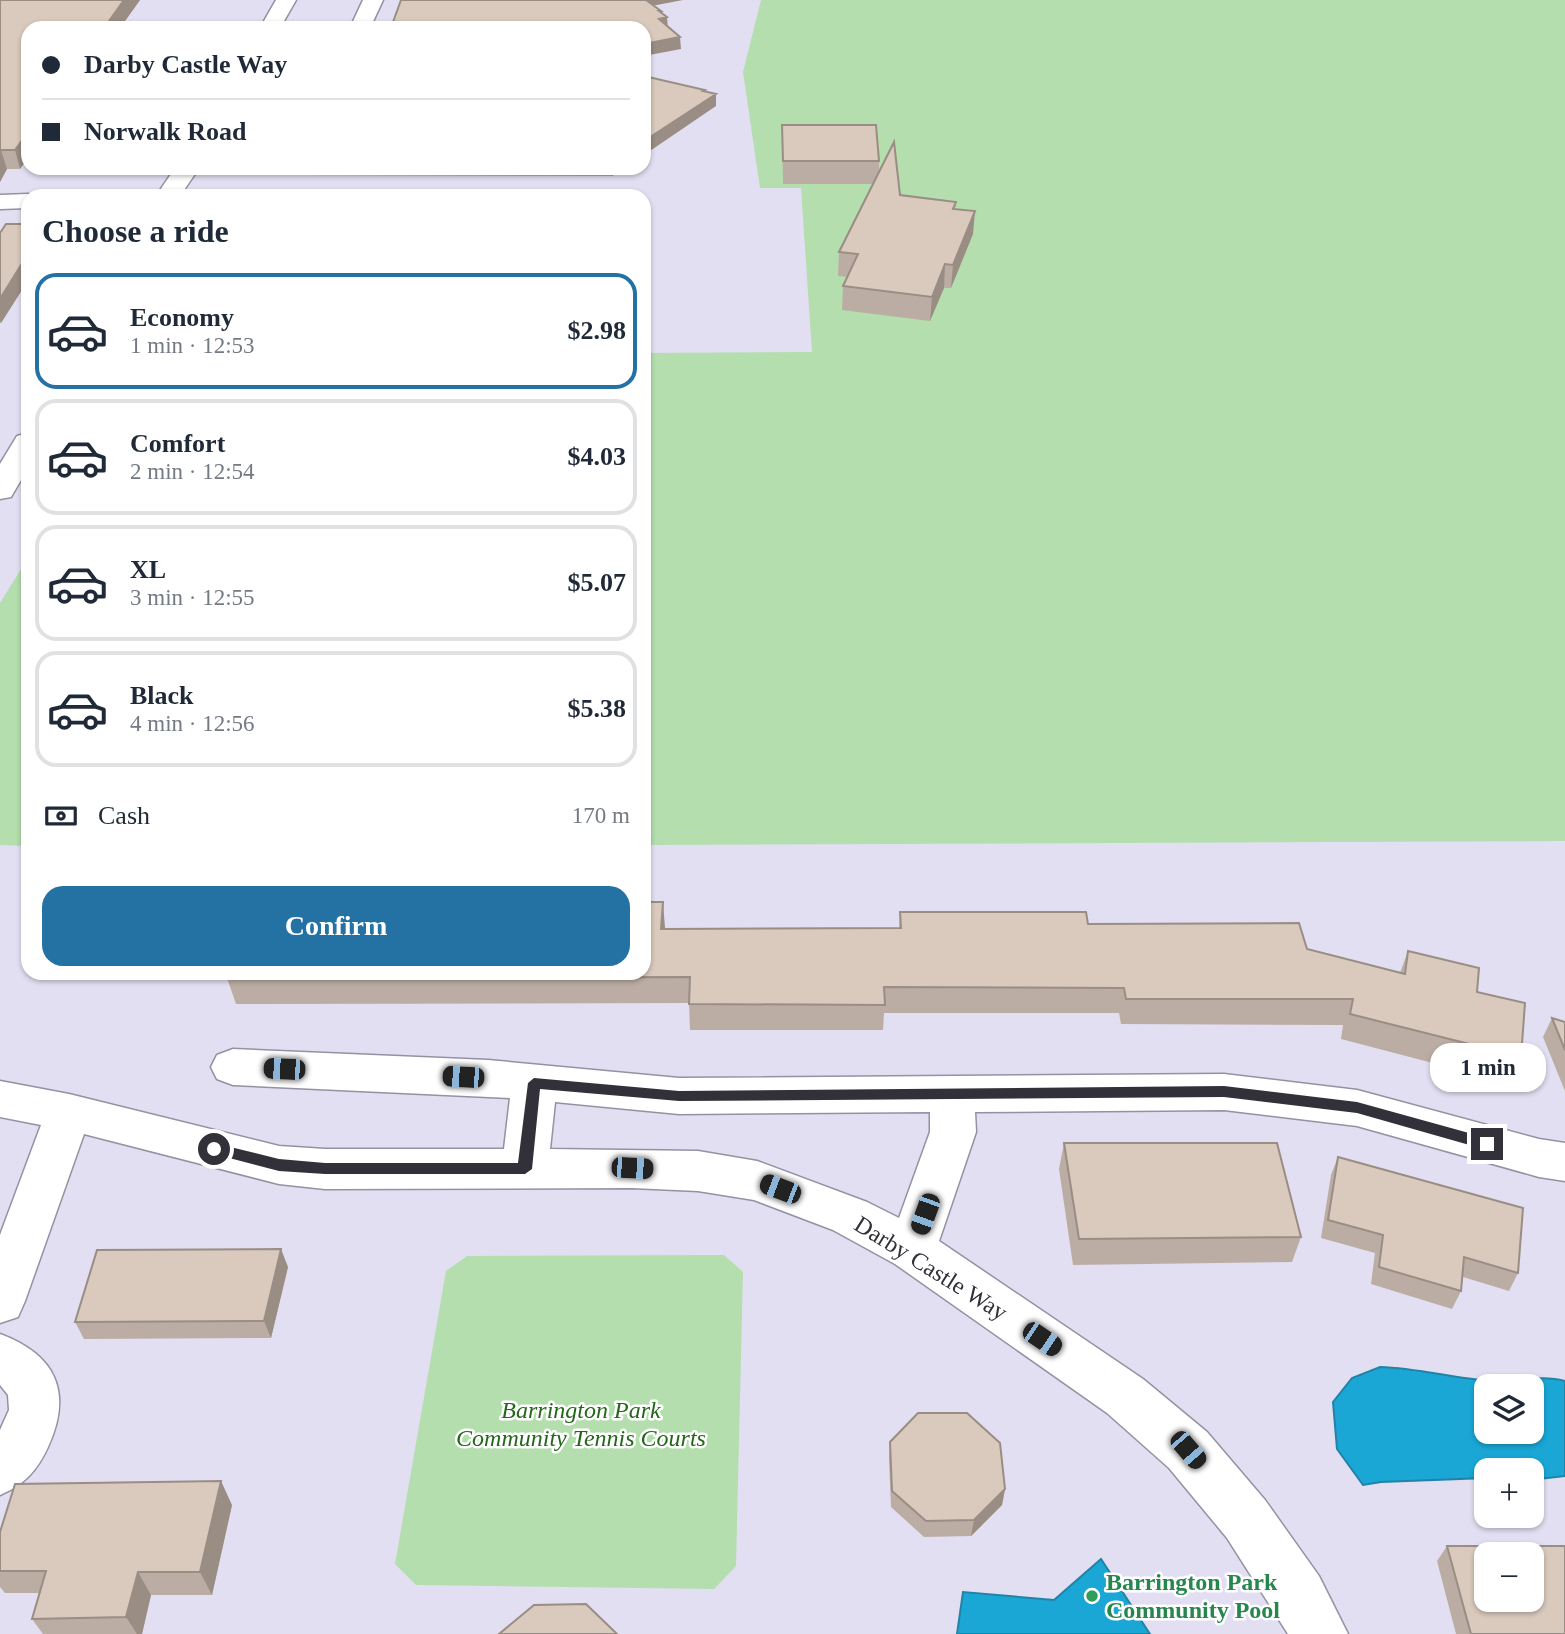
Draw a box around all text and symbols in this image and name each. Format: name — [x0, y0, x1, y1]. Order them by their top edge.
text: Darby Castle Way — [84, 50, 287, 79]
text: Norwalk Road — [84, 117, 247, 146]
text: Choose a ride — [42, 213, 229, 249]
icon: car — [46, 300, 109, 363]
text: Economy — [130, 303, 234, 332]
text: $2.98 — [568, 316, 626, 345]
text: 1 min · 12:53 — [130, 333, 255, 358]
icon: car — [46, 426, 109, 489]
text: Comfort — [130, 429, 225, 458]
text: $4.03 — [568, 442, 626, 471]
text: 2 min · 12:54 — [130, 459, 255, 484]
icon: car — [46, 552, 109, 615]
text: XL — [130, 555, 166, 584]
text: $5.07 — [568, 568, 626, 597]
text: 3 min · 12:55 — [130, 585, 255, 610]
icon: car — [46, 678, 109, 741]
text: Black — [130, 681, 194, 710]
text: $5.38 — [568, 694, 626, 723]
text: 4 min · 12:56 — [130, 711, 255, 736]
icon: cash — [42, 797, 80, 835]
text: Cash — [98, 801, 150, 830]
text: 170 m — [572, 803, 630, 828]
button: Confirm — [42, 886, 630, 966]
callout: 1 min — [1429, 1042, 1545, 1092]
text: 1 min — [1460, 1055, 1516, 1080]
car — [263, 1058, 306, 1080]
car — [442, 1065, 485, 1089]
route end — [1471, 1128, 1503, 1160]
route start — [198, 1133, 230, 1165]
car — [611, 1156, 654, 1180]
car — [757, 1172, 804, 1206]
car — [908, 1191, 943, 1237]
street label: Darby Castle Way — [850, 1211, 1012, 1325]
car — [1019, 1319, 1066, 1359]
map controls — [1474, 1374, 1544, 1612]
button: layers — [1474, 1374, 1544, 1444]
park label: Barrington Park Community Tennis Courts — [456, 1397, 706, 1451]
car — [1167, 1427, 1210, 1473]
button: + — [1474, 1458, 1544, 1528]
button: − — [1474, 1542, 1544, 1612]
place label: Barrington Park Community Pool — [1106, 1569, 1280, 1623]
marker: Barrington Park Community Pool — [1084, 1588, 1100, 1604]

